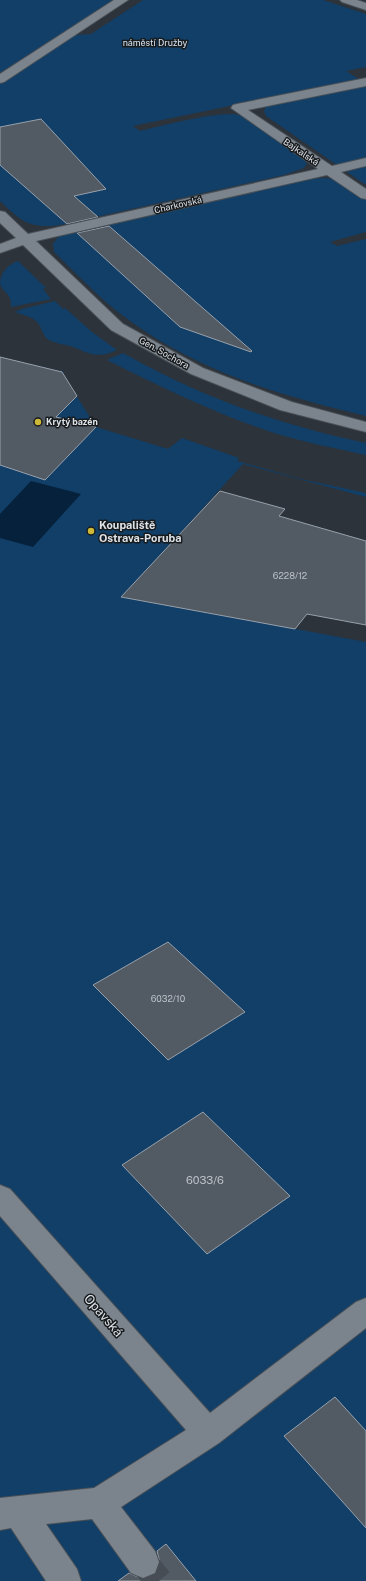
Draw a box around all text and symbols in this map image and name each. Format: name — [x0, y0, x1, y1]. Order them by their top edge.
park label: náměstí Družby — [123, 37, 188, 48]
street label: Bajkalská — [281, 136, 321, 167]
street label: Charkovská — [153, 194, 203, 215]
street label: Gen. Sochora — [137, 334, 191, 371]
place label: Krytý bazén — [46, 416, 98, 427]
marker: Krytý bazén — [33, 417, 43, 427]
place label: Koupaliště Ostrava-Poruba — [99, 519, 181, 544]
marker: Koupaliště Ostrava-Poruba — [86, 526, 96, 536]
house number: 6228/12 — [273, 570, 307, 581]
house number: 6032/10 — [151, 993, 186, 1004]
house number: 6033/6 — [186, 1174, 224, 1186]
street label: Opavská — [81, 1291, 126, 1340]

